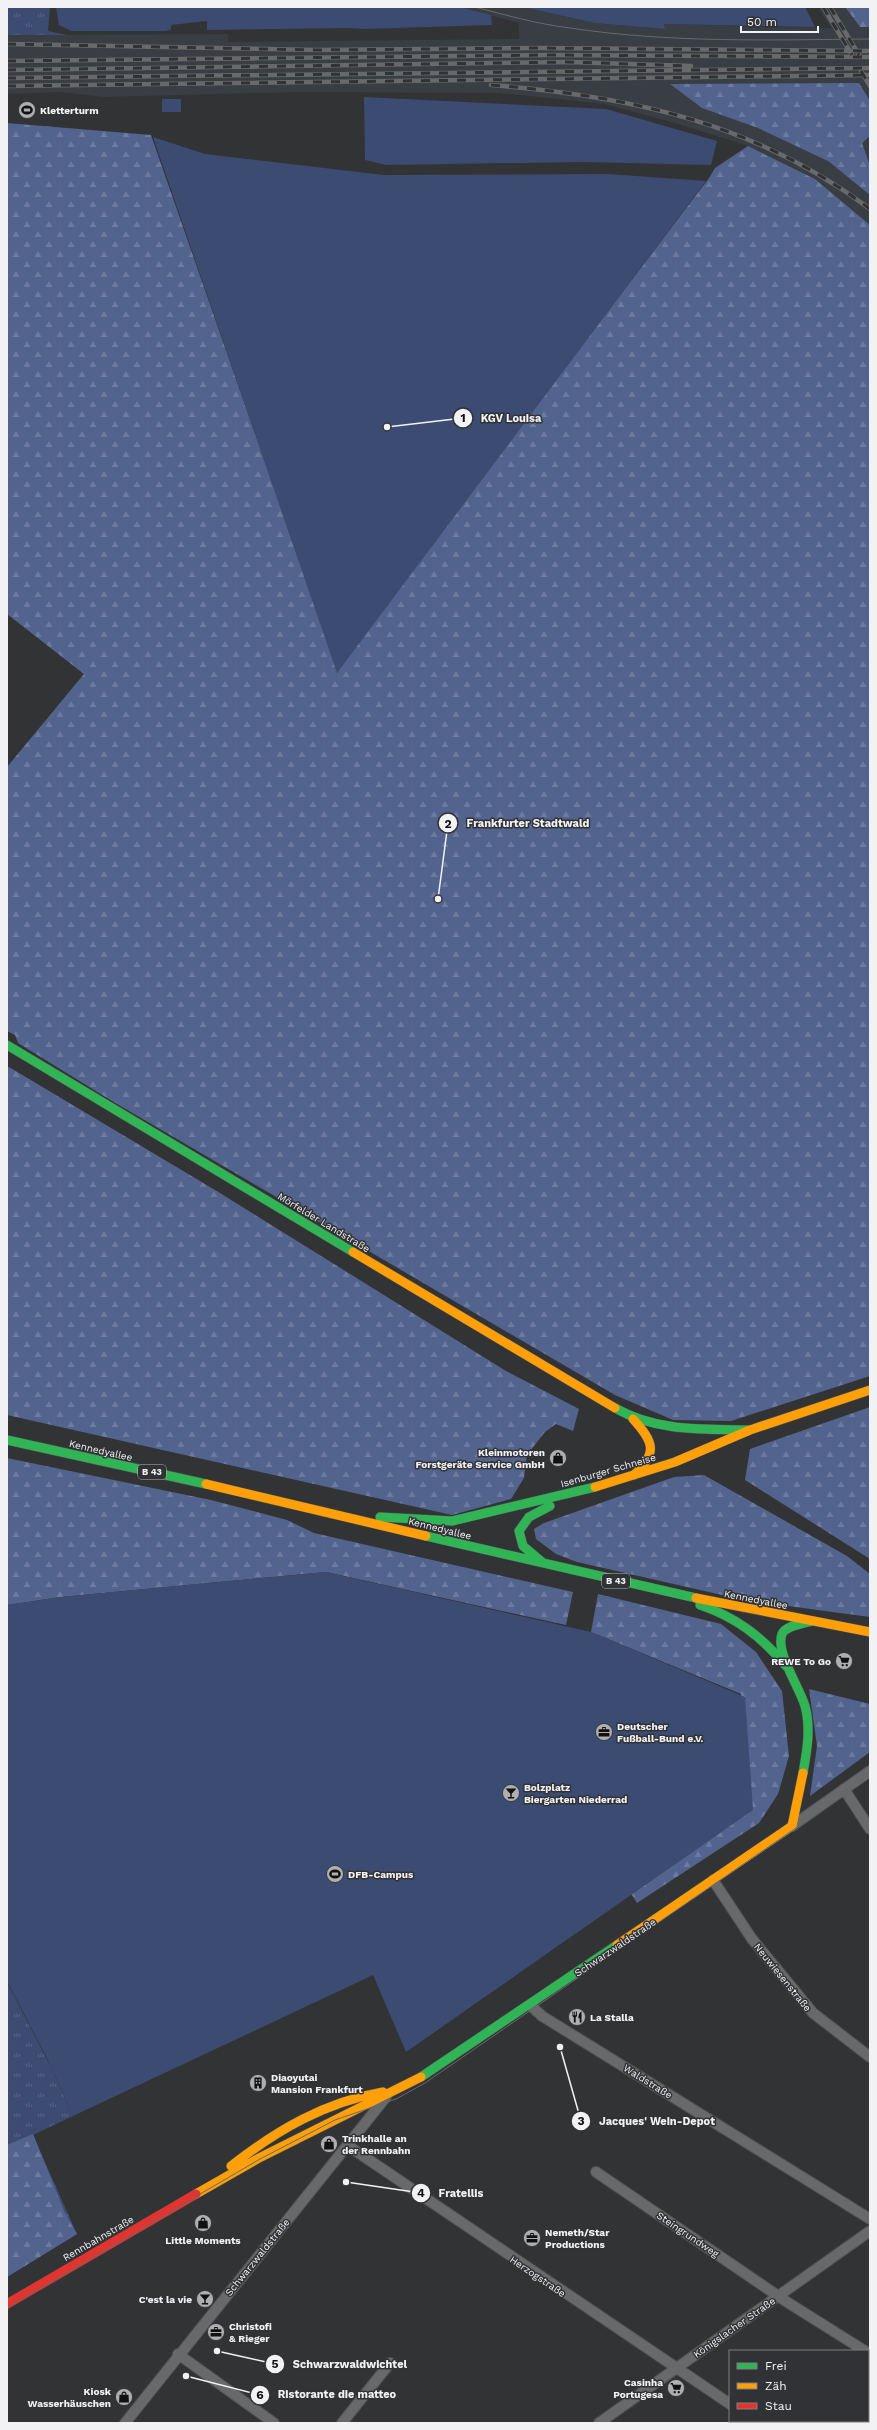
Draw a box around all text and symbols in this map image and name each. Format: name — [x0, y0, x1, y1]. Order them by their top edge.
scale bar — [741, 8, 818, 34]
text: 50 m — [747, 15, 777, 29]
sports icon: Kletterturm — [17, 100, 37, 120]
place label: Kletterturm — [40, 105, 99, 116]
callout: KGV Louisa — [453, 407, 550, 430]
text: 1 — [460, 411, 466, 425]
text: KGV Louisa — [481, 412, 542, 425]
callout: Frankfurter Stadtwald — [438, 812, 597, 835]
text: 2 — [444, 817, 452, 831]
text: Frankfurter Stadtwald — [467, 817, 590, 830]
street label: Mörfelder Landstraße — [276, 1191, 372, 1254]
street label: Kennedyallee — [68, 1438, 134, 1463]
place label: Kleinmotoren Forstgeräte Service GmbH — [416, 1447, 545, 1470]
shop icon: Kleinmotoren Forstgeräte Service GmbH — [548, 1448, 568, 1468]
street label: Isenburger Schneise — [559, 1452, 657, 1489]
road number: B 43 — [138, 1465, 166, 1479]
street label: Kennedyallee — [407, 1515, 473, 1542]
road number: B 43 — [602, 1574, 630, 1588]
street label: Kennedyallee — [723, 1588, 789, 1611]
supermarket icon: REWE To Go — [834, 1651, 854, 1671]
place label: REWE To Go — [771, 1656, 831, 1667]
place label: Deutscher Fußball-Bund e.V. — [617, 1721, 704, 1744]
office icon: Deutscher Fußball-Bund e.V. — [594, 1722, 614, 1742]
place label: Bolzplatz Biergarten Niederrad — [524, 1782, 627, 1805]
bar icon: Bolzplatz Biergarten Niederrad — [501, 1783, 521, 1803]
sports icon: DFB-Campus — [325, 1864, 345, 1884]
place label: DFB-Campus — [348, 1869, 414, 1880]
street label: Schwarzwaldstraße — [573, 1916, 658, 1979]
street label: Neuwiesenstraße — [752, 1941, 814, 2014]
restaurant icon: La Stalla — [567, 2007, 587, 2027]
place label: La Stalla — [590, 2012, 634, 2023]
street label: Waldstraße — [621, 2062, 674, 2101]
place label: Diaoyutai Mansion Frankfurt — [271, 2072, 363, 2095]
building icon: Diaoyutai Mansion Frankfurt — [248, 2073, 268, 2093]
callout: Jacques' Wein-Depot — [571, 2110, 723, 2133]
text: 3 — [577, 2114, 585, 2128]
text: Jacques' Wein-Depot — [599, 2115, 715, 2128]
place label: Trinkhalle an der Rennbahn — [342, 2133, 411, 2156]
shop icon: Trinkhalle an der Rennbahn — [319, 2134, 339, 2154]
callout: Fratellis — [411, 2181, 492, 2204]
text: 4 — [417, 2186, 425, 2200]
text: Fratellis — [439, 2187, 484, 2200]
street label: Steingrundweg — [655, 2210, 721, 2260]
shop icon: Little Moments — [193, 2213, 213, 2233]
street label: Rennbahnstraße — [61, 2214, 136, 2263]
street label: Schwarzwaldstraße — [223, 2216, 292, 2298]
place label: Nemeth/Star Productions — [545, 2227, 610, 2250]
office icon: Nemeth/Star Productions — [522, 2228, 542, 2248]
place label: Little Moments — [165, 2235, 241, 2246]
street label: Herzogstraße — [508, 2254, 568, 2299]
bar icon: C'est la vie — [195, 2289, 215, 2309]
place label: C'est la vie — [139, 2294, 192, 2305]
street label: Königslacher Straße — [691, 2295, 777, 2360]
place label: Christofi & Rieger — [229, 2321, 272, 2344]
office icon: Christofi & Rieger — [206, 2322, 226, 2342]
legend — [729, 2350, 869, 2422]
callout: Schwarzwaldwichtel — [265, 2352, 415, 2375]
text: 5 — [272, 2357, 279, 2371]
text: Schwarzwaldwichtel — [293, 2358, 408, 2371]
text: Frei — [765, 2359, 787, 2373]
place label: Casinha Portugesa — [613, 2377, 663, 2400]
supermarket icon: Casinha Portugesa — [666, 2378, 686, 2398]
text: Zäh — [765, 2379, 787, 2393]
callout: Ristorante die matteo — [250, 2383, 405, 2406]
place label: Kiosk Wasserhäuschen — [28, 2386, 112, 2409]
shop icon: Kiosk Wasserhäuschen — [114, 2387, 134, 2407]
text: 6 — [256, 2388, 264, 2402]
text: Ristorante die matteo — [278, 2388, 397, 2401]
text: Stau — [765, 2399, 792, 2413]

